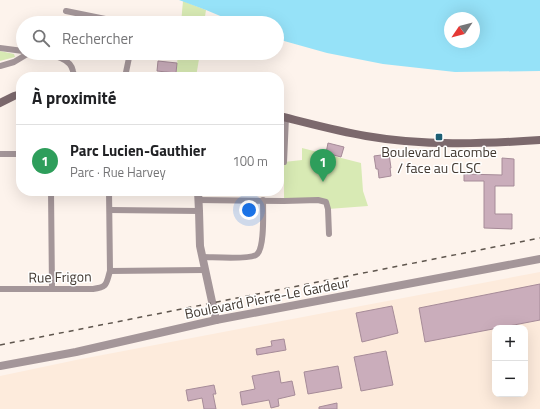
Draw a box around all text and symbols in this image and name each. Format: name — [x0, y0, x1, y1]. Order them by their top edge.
north arrow — [444, 12, 480, 48]
search box — [16, 16, 284, 60]
icon: search — [30, 27, 52, 49]
text: Rechercher — [62, 27, 133, 50]
text: À proximité — [32, 85, 116, 111]
marker: Boulevard Lacombe / face au CLSC — [434, 132, 444, 142]
text: Parc Lucien-Gauthier — [70, 139, 206, 162]
place label: Boulevard Lacombe / face au CLSC — [381, 141, 497, 178]
pin: 1 — [310, 149, 336, 182]
text: 1 — [41, 151, 49, 171]
text: 100 m — [232, 151, 268, 171]
text: Parc · Rue Harvey — [70, 162, 166, 182]
your location — [239, 200, 259, 220]
street label: Rue Frigon — [28, 265, 92, 288]
street label: Boulevard Pierre-Le Gardeur — [183, 271, 351, 324]
map controls — [492, 325, 528, 397]
button: + — [492, 325, 528, 361]
button: − — [492, 361, 528, 397]

